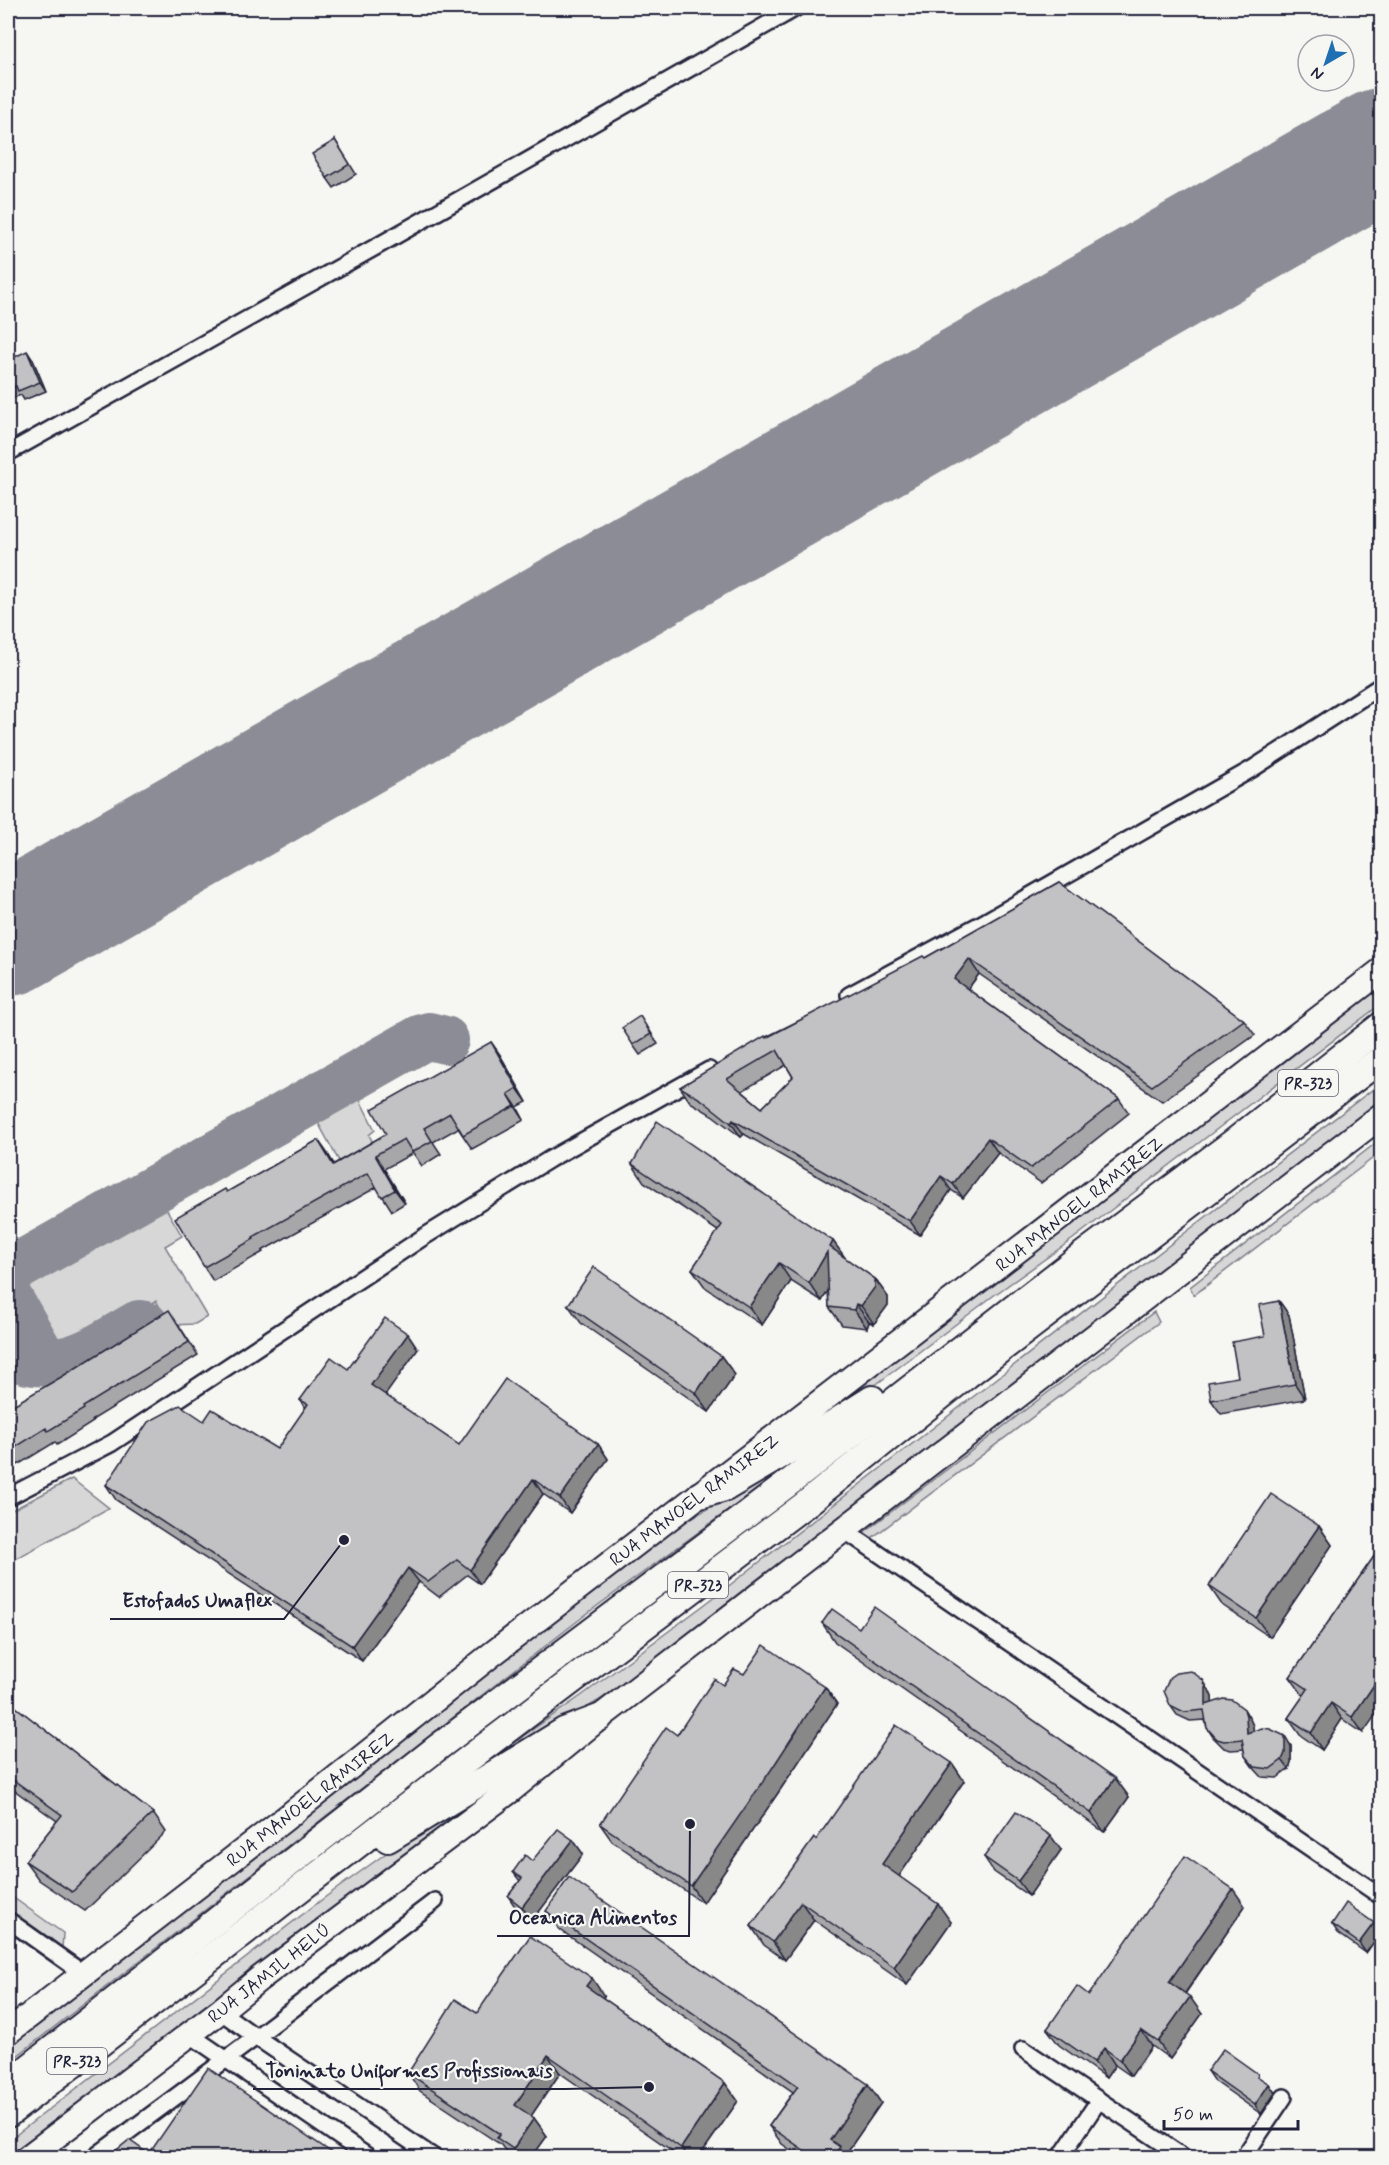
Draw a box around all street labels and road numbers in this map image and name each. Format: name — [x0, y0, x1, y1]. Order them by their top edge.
road number: PR-323 — [1278, 1070, 1338, 1096]
street label: RUA MANOEL RAMIREZ — [991, 1132, 1169, 1278]
street label: RUA MANOEL RAMIREZ — [605, 1429, 784, 1572]
road number: PR-323 — [668, 1572, 728, 1598]
street label: RUA MANOEL RAMIREZ — [222, 1727, 400, 1873]
street label: RUA JAMIL HELÚ — [203, 1918, 336, 2029]
road number: PR-323 — [47, 2048, 107, 2074]

